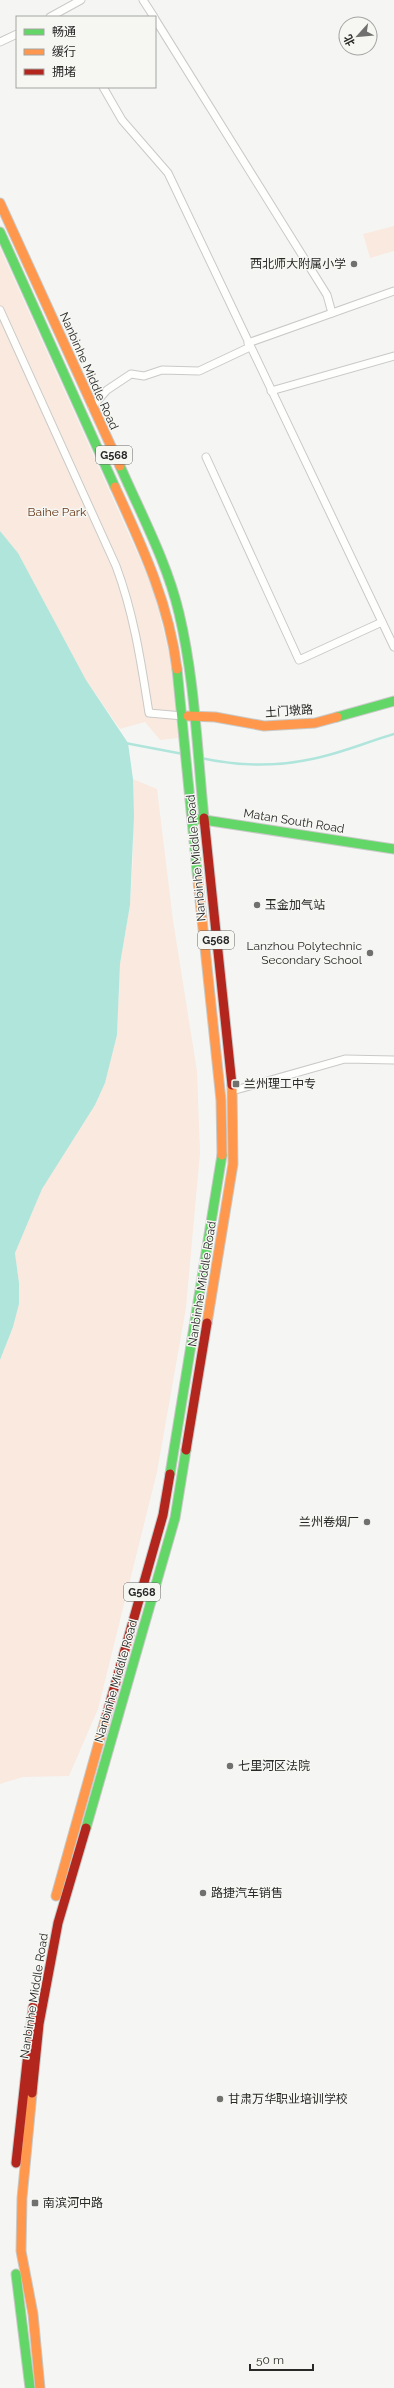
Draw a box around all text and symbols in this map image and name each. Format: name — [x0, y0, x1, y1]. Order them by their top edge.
legend — [16, 16, 156, 88]
north arrow — [338, 16, 378, 56]
text: 畅通 — [52, 25, 76, 39]
text: 北 — [341, 32, 358, 48]
text: 缓行 — [52, 45, 76, 59]
text: 拥堵 — [52, 65, 76, 79]
place label: 西北师大附属小学 — [250, 257, 346, 271]
marker: 西北师大附属小学 — [349, 259, 359, 269]
street label: Nanbinhe Middle Road — [57, 310, 121, 432]
road number: G568 — [96, 446, 132, 464]
park label: Baihe Park — [28, 505, 87, 519]
street label: 土门墩路 — [265, 702, 313, 720]
street label: Nanbinhe Middle Road — [183, 794, 209, 922]
street label: Matan South Road — [243, 806, 345, 836]
place label: 玉金加气站 — [265, 898, 325, 912]
marker: 玉金加气站 — [252, 900, 262, 910]
road number: G568 — [198, 931, 234, 949]
place label: Lanzhou Polytechnic Secondary School — [246, 939, 363, 967]
marker: Lanzhou Polytechnic Secondary School — [365, 948, 375, 958]
place label: 兰州理工中专 — [244, 1077, 316, 1091]
marker: 兰州理工中专 — [231, 1079, 241, 1089]
street label: Nanbinhe Middle Road — [185, 1220, 219, 1348]
place label: 兰州卷烟厂 — [299, 1515, 359, 1529]
marker: 兰州卷烟厂 — [362, 1517, 372, 1527]
road number: G568 — [124, 1583, 160, 1601]
street label: Nanbinhe Middle Road — [92, 1618, 140, 1744]
place label: 七里河区法院 — [238, 1759, 310, 1773]
marker: 七里河区法院 — [225, 1761, 235, 1771]
place label: 路捷汽车销售 — [211, 1886, 283, 1900]
marker: 路捷汽车销售 — [198, 1888, 208, 1898]
street label: Nanbinhe Middle Road — [17, 1932, 51, 2060]
place label: 甘肃万华职业培训学校 — [228, 2092, 348, 2106]
marker: 甘肃万华职业培训学校 — [215, 2094, 225, 2104]
place label: 南滨河中路 — [43, 2196, 103, 2210]
marker: 南滨河中路 — [30, 2198, 40, 2208]
scale bar — [250, 2346, 313, 2372]
text: 50 m — [256, 2353, 284, 2367]

